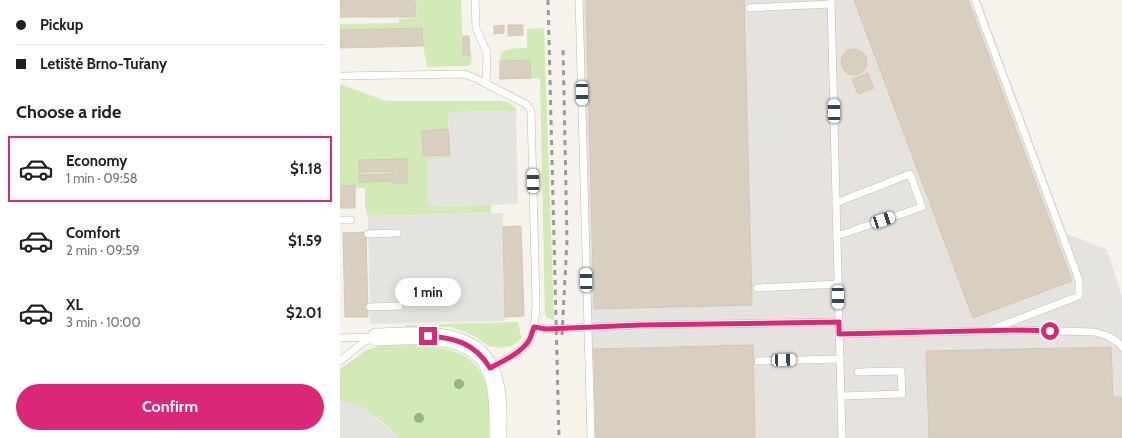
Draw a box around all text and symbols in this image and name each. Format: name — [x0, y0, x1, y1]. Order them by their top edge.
text: Pickup — [40, 16, 83, 34]
text: Letiště Brno-Tuřany — [40, 55, 167, 73]
car — [576, 81, 588, 105]
car — [828, 99, 840, 123]
text: Choose a ride — [16, 101, 121, 123]
icon: car — [18, 151, 54, 187]
text: Economy — [66, 152, 127, 170]
text: $1.18 — [290, 160, 322, 178]
car — [527, 169, 539, 193]
text: 1 min · 09:58 — [66, 170, 138, 186]
car — [870, 210, 896, 230]
icon: car — [18, 223, 54, 259]
text: Comfort — [66, 224, 120, 242]
text: $1.59 — [288, 232, 322, 250]
text: 2 min · 09:59 — [66, 242, 140, 258]
car — [580, 268, 592, 292]
callout: 1 min — [395, 278, 461, 306]
text: 1 min — [413, 284, 443, 300]
car — [832, 285, 844, 309]
icon: car — [18, 295, 54, 331]
text: XL — [66, 296, 83, 314]
text: $2.01 — [286, 304, 322, 322]
text: 3 min · 10:00 — [66, 314, 141, 330]
route start — [1041, 322, 1059, 340]
route end — [419, 327, 437, 345]
car — [772, 354, 796, 366]
button: Confirm — [16, 384, 324, 430]

